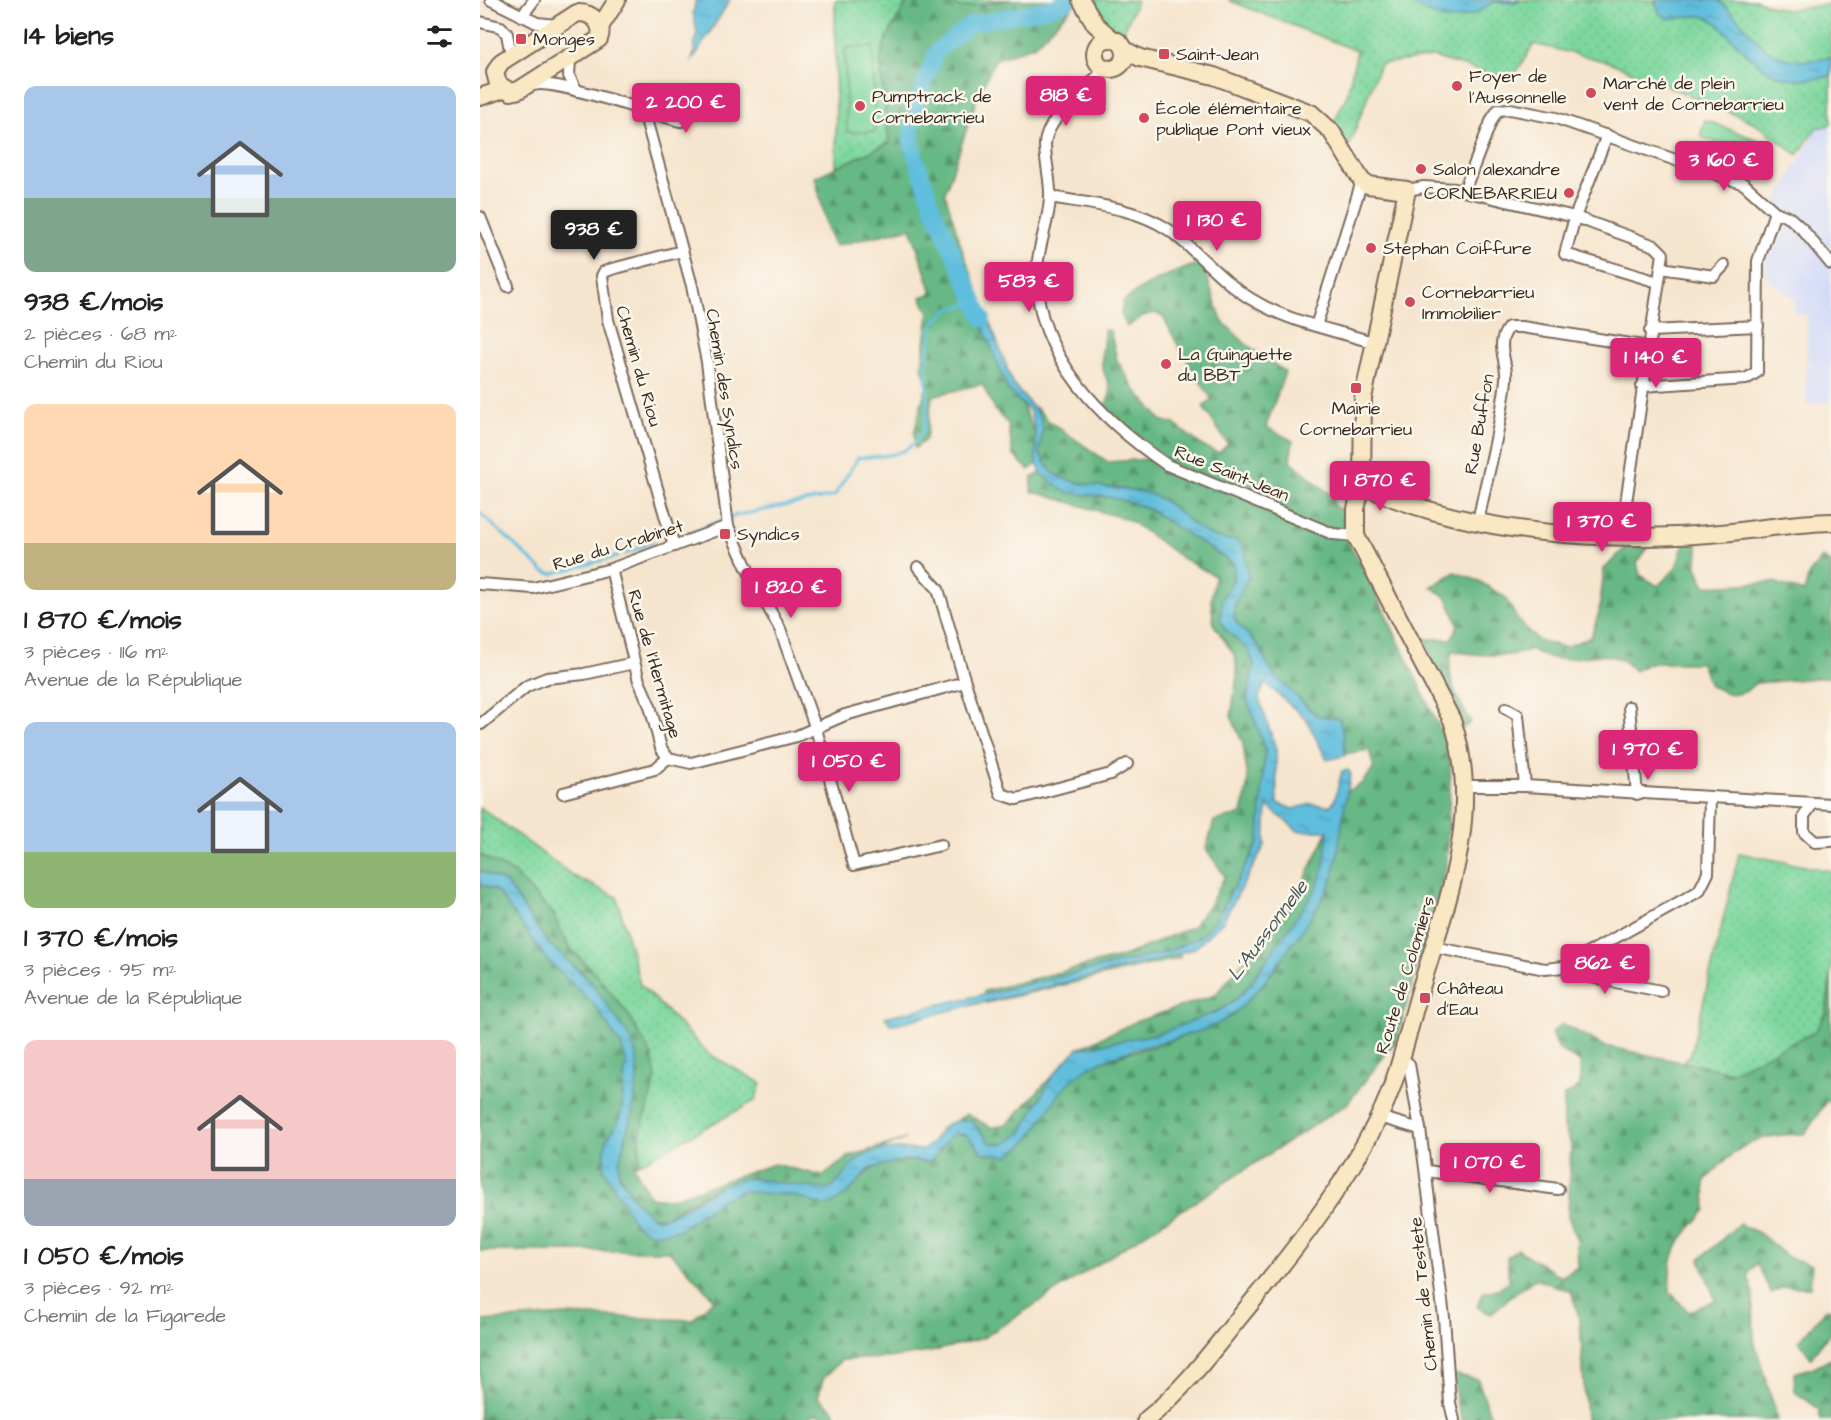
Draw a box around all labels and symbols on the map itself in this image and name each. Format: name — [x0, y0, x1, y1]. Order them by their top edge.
place label: Monges — [533, 27, 595, 53]
marker: Monges — [514, 32, 528, 46]
place label: Saint-Jean — [1176, 42, 1259, 67]
marker: Saint-Jean — [1157, 47, 1171, 61]
place label: Foyer de l'Aussonnelle — [1469, 64, 1567, 110]
place label: Marché de plein vent de Cornebarrieu — [1603, 71, 1784, 117]
pin: 818 € — [1024, 76, 1108, 127]
marker: Foyer de l'Aussonnelle — [1450, 79, 1464, 93]
pin: 2 200 € — [631, 83, 741, 134]
place label: Pumptrack de Cornebarrieu — [872, 84, 992, 130]
marker: Marché de plein vent de Cornebarrieu — [1584, 86, 1598, 100]
place label: École élémentaire publique Pont vieux — [1156, 96, 1311, 142]
marker: Pumptrack de Cornebarrieu — [853, 99, 867, 113]
marker: École élémentaire publique Pont vieux — [1137, 111, 1151, 125]
pin: 3 160 € — [1669, 141, 1779, 192]
place label: Salon alexandre — [1433, 157, 1560, 182]
marker: Salon alexandre — [1414, 162, 1428, 176]
place label: CORNEBARRIEU — [1424, 181, 1557, 206]
marker: CORNEBARRIEU — [1562, 186, 1576, 200]
pin: 1 130 € — [1162, 201, 1272, 252]
pin: 938 € — [552, 210, 636, 261]
place label: Stephan Coiffure — [1383, 236, 1532, 261]
marker: Stephan Coiffure — [1364, 241, 1378, 255]
pin: 583 € — [987, 262, 1071, 313]
place label: Cornebarrieu Immobilier — [1422, 280, 1534, 326]
marker: Cornebarrieu Immobilier — [1403, 295, 1417, 309]
street label: Chemin du Riou — [609, 303, 668, 430]
street label: Chemin des Syndics — [698, 307, 750, 471]
pin: 1 140 € — [1601, 338, 1711, 389]
place label: La Guinguette du BBT — [1178, 342, 1293, 388]
marker: La Guinguette du BBT — [1159, 357, 1173, 371]
street label: Rue Buffon — [1458, 372, 1501, 476]
marker: Mairie Cornebarrieu — [1349, 381, 1363, 395]
place label: Mairie Cornebarrieu — [1300, 396, 1412, 442]
street label: Rue Saint-Jean — [1171, 439, 1293, 508]
pin: 1 870 € — [1325, 461, 1435, 512]
pin: 1 370 € — [1547, 502, 1657, 553]
street label: Rue du Crabinet — [550, 514, 687, 577]
place label: Syndics — [737, 522, 800, 548]
marker: Syndics — [718, 527, 732, 541]
pin: 1 820 € — [736, 568, 846, 619]
street label: Rue de l'Hermitage — [620, 587, 688, 742]
pin: 1 970 € — [1593, 730, 1703, 781]
pin: 1 050 € — [794, 742, 904, 793]
water label: L'Aussonnelle — [1221, 874, 1316, 987]
street label: Route de Colomiers — [1370, 893, 1441, 1057]
pin: 862 € — [1563, 944, 1647, 995]
place label: Château d'Eau — [1437, 976, 1503, 1022]
marker: Château d'Eau — [1418, 991, 1432, 1005]
pin: 1 070 € — [1435, 1143, 1545, 1194]
street label: Chemin de Testete — [1403, 1216, 1444, 1372]

